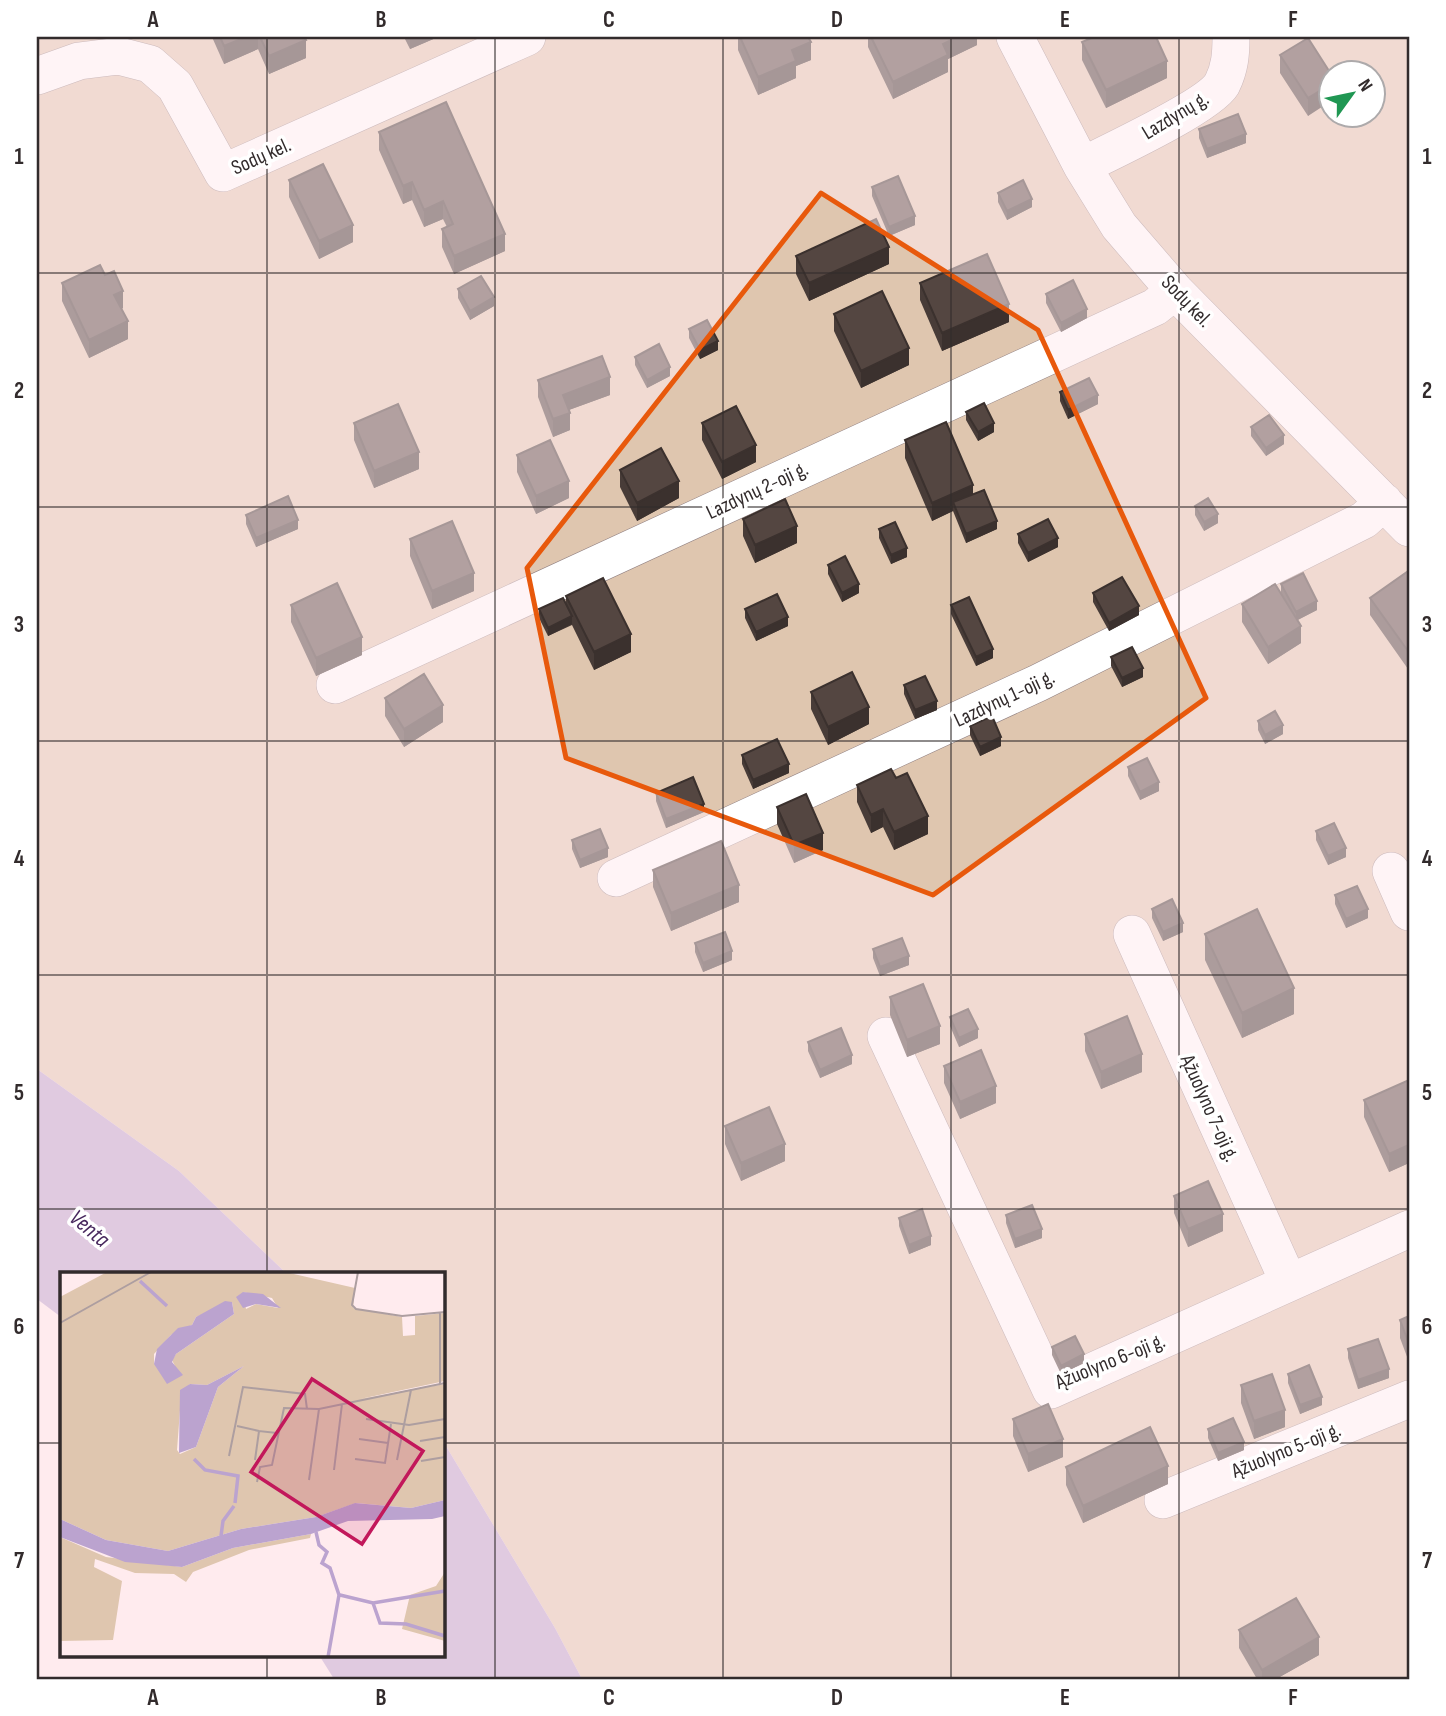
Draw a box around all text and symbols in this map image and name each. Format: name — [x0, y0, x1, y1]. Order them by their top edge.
text: A — [147, 6, 160, 34]
text: B — [376, 6, 387, 34]
text: C — [603, 6, 615, 34]
text: D — [831, 6, 843, 34]
text: E — [1060, 6, 1070, 34]
text: F — [1288, 6, 1298, 34]
north arrow — [1316, 60, 1386, 130]
text: N — [1353, 75, 1377, 96]
street label: Lazdynų g. — [1137, 86, 1213, 145]
street label: Sodų kel. — [228, 132, 295, 181]
text: 1 — [14, 143, 24, 171]
text: 1 — [1422, 143, 1432, 171]
street label: Sodų kel. — [1156, 270, 1217, 333]
text: 2 — [14, 377, 24, 405]
text: 2 — [1422, 377, 1432, 405]
street label: Lazdynų 2-oji g. — [702, 456, 812, 525]
text: 3 — [14, 611, 24, 639]
text: 3 — [1422, 611, 1432, 639]
street label: Lazdynų 1-oji g. — [950, 664, 1059, 733]
text: 4 — [14, 845, 25, 873]
text: 4 — [1422, 845, 1433, 873]
street label: Ąžuolyno 7-oji g. — [1174, 1050, 1244, 1166]
text: 5 — [14, 1079, 24, 1107]
text: 5 — [1422, 1079, 1432, 1107]
water label: Venta — [63, 1204, 116, 1254]
inset map — [60, 1272, 444, 1656]
text: 6 — [14, 1313, 24, 1341]
text: 6 — [1422, 1313, 1432, 1341]
street label: Ąžuolyno 6-oji g. — [1051, 1328, 1169, 1395]
street label: Ąžuolyno 5-oji g. — [1227, 1417, 1344, 1484]
text: 7 — [14, 1547, 24, 1575]
text: 7 — [1422, 1547, 1432, 1575]
text: A — [147, 1684, 160, 1712]
text: B — [376, 1684, 387, 1712]
text: C — [603, 1684, 615, 1712]
text: D — [831, 1684, 843, 1712]
text: E — [1060, 1684, 1070, 1712]
text: F — [1288, 1684, 1298, 1712]

